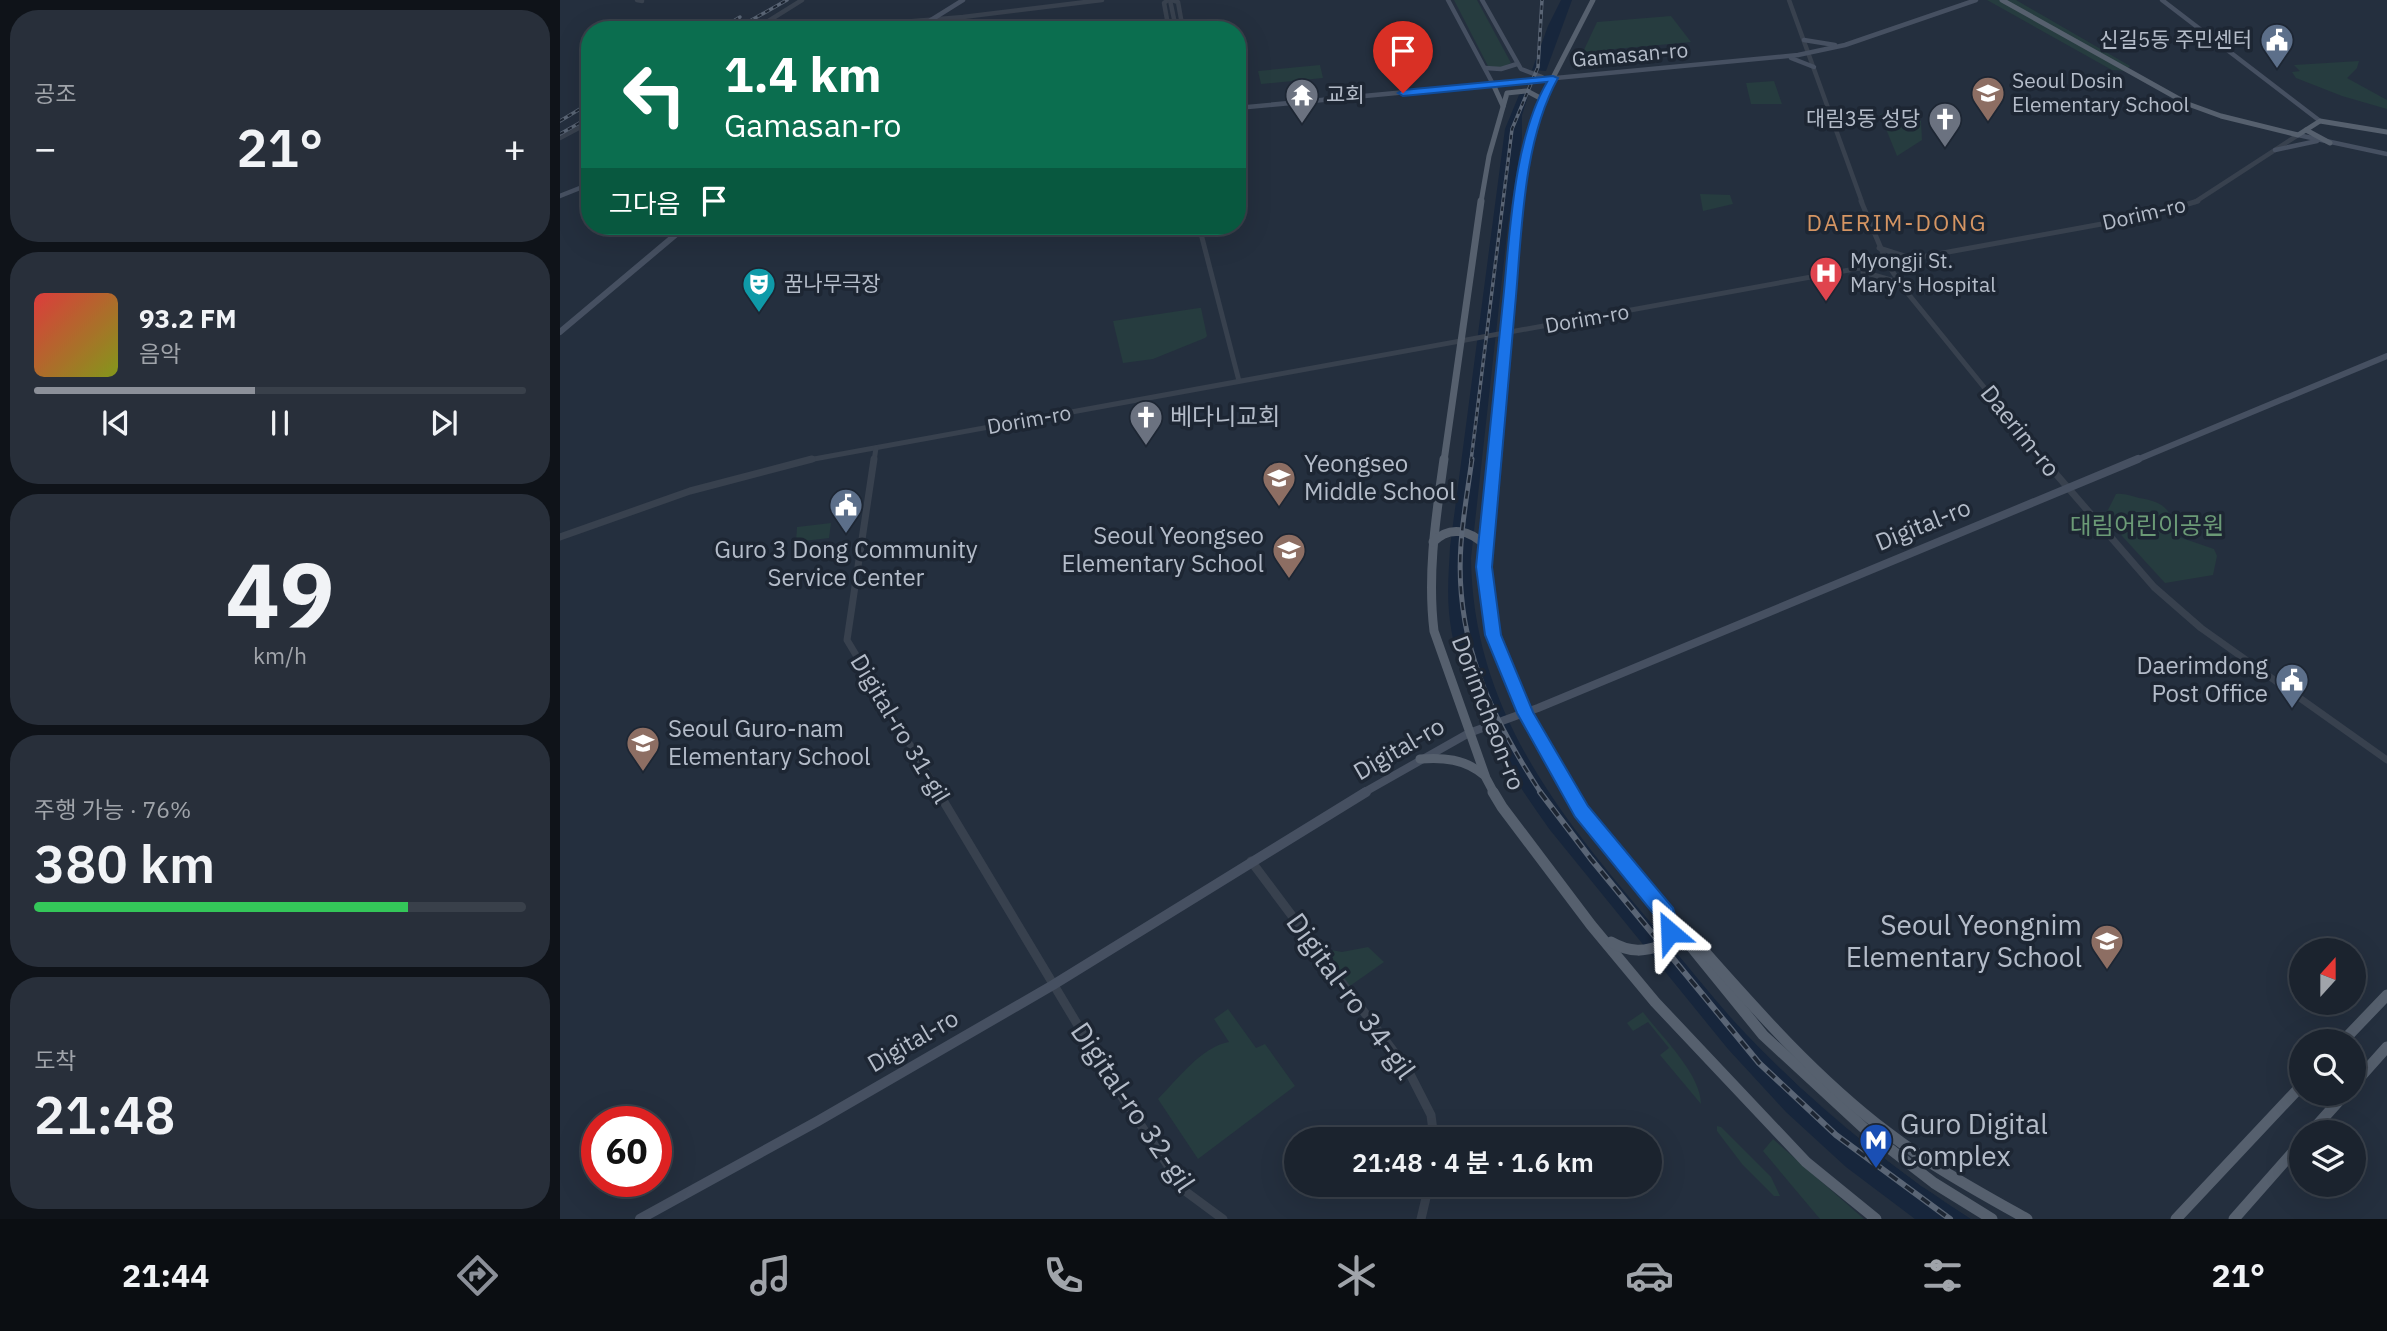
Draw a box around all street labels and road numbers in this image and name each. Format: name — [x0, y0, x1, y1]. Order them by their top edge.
street label: Gamasan-ro — [1571, 35, 1689, 73]
street label: Dorim-ro — [2099, 190, 2188, 236]
street label: Dorim-ro — [1543, 297, 1631, 339]
street label: Daerim-ro — [1974, 378, 2068, 483]
street label: Dorim-ro — [985, 398, 1073, 440]
street label: Digital-ro — [1870, 491, 1975, 558]
street label: Dorimcheon-ro — [1445, 631, 1533, 794]
street label: Digital-ro 31-gil — [844, 648, 958, 809]
street label: Digital-ro — [1347, 709, 1450, 787]
street label: Digital-ro 34-gil — [1278, 905, 1424, 1086]
street label: Digital-ro — [861, 1001, 964, 1079]
street label: Digital-ro 32-gil — [1063, 1015, 1204, 1199]

